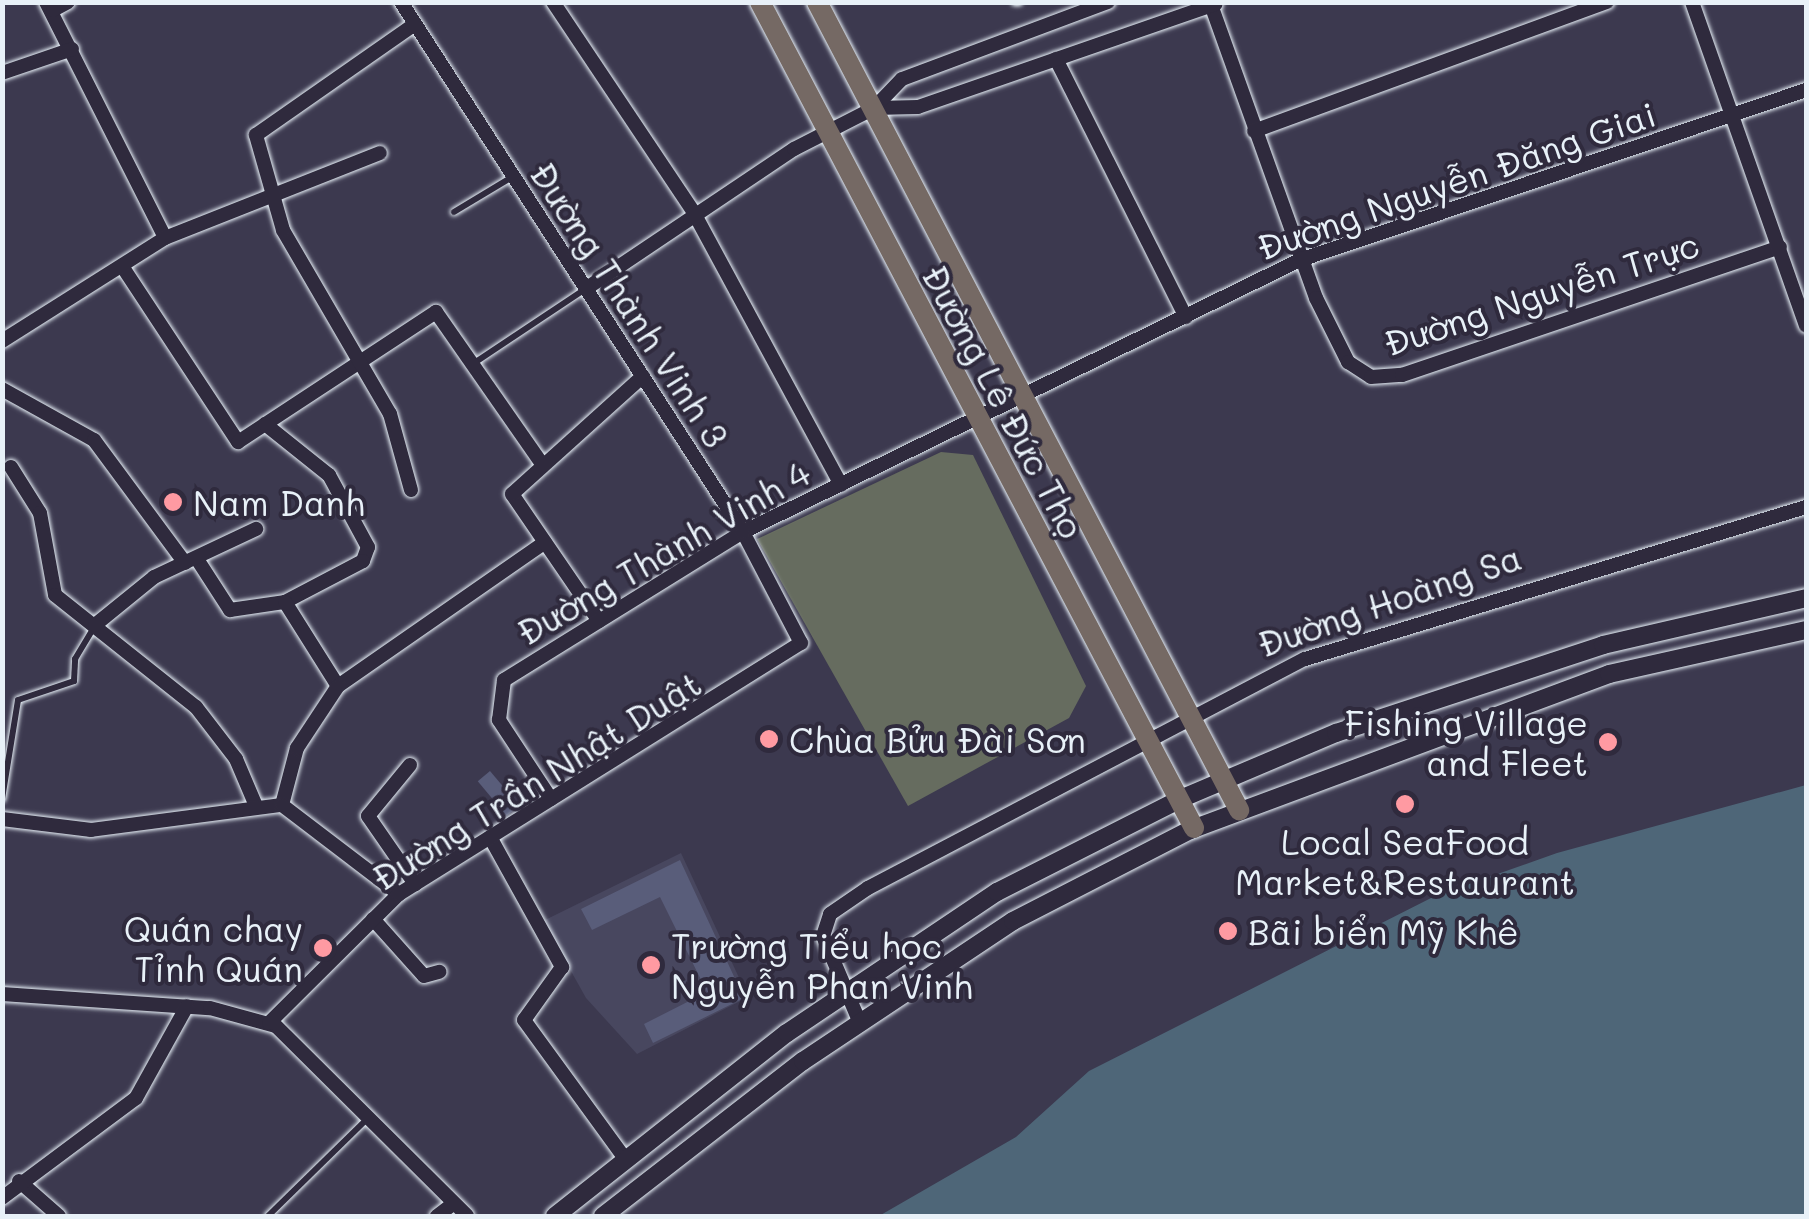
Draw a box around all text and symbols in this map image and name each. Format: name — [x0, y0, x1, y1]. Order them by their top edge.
street label: Đường Nguyễn Đăng Giai — [1251, 92, 1661, 268]
street label: Đường Thành Vinh 3 — [522, 154, 738, 454]
street label: Đường Nguyễn Trực — [1378, 222, 1704, 364]
street label: Đường Lê Đức Thọ — [914, 257, 1094, 545]
street label: Đường Thành Vinh 4 — [509, 451, 817, 653]
place label: Nam Danh — [193, 481, 365, 523]
marker: Nam Danh — [162, 491, 184, 513]
street label: Đường Hoàng Sa — [1252, 535, 1526, 665]
street label: Đường Trần Nhật Duật — [364, 662, 708, 898]
place label: Fishing Village and Fleet — [1345, 701, 1588, 783]
place label: Chùa Bửu Đài Sơn — [789, 718, 1086, 760]
marker: Chùa Bửu Đài Sơn — [758, 728, 780, 750]
marker: Fishing Village and Fleet — [1597, 731, 1619, 753]
marker: Local SeaFood Market&Restaurant — [1394, 793, 1416, 815]
place label: Local SeaFood Market&Restaurant — [1235, 820, 1575, 902]
place label: Quán chay Tỉnh Quán — [124, 907, 303, 989]
place label: Bãi biển Mỹ Khê — [1248, 910, 1519, 952]
marker: Bãi biển Mỹ Khê — [1217, 920, 1239, 942]
place label: Trường Tiểu học Nguyễn Phan Vinh — [671, 924, 973, 1006]
marker: Quán chay Tỉnh Quán — [312, 937, 334, 959]
marker: Trường Tiểu học Nguyễn Phan Vinh — [640, 954, 662, 976]

